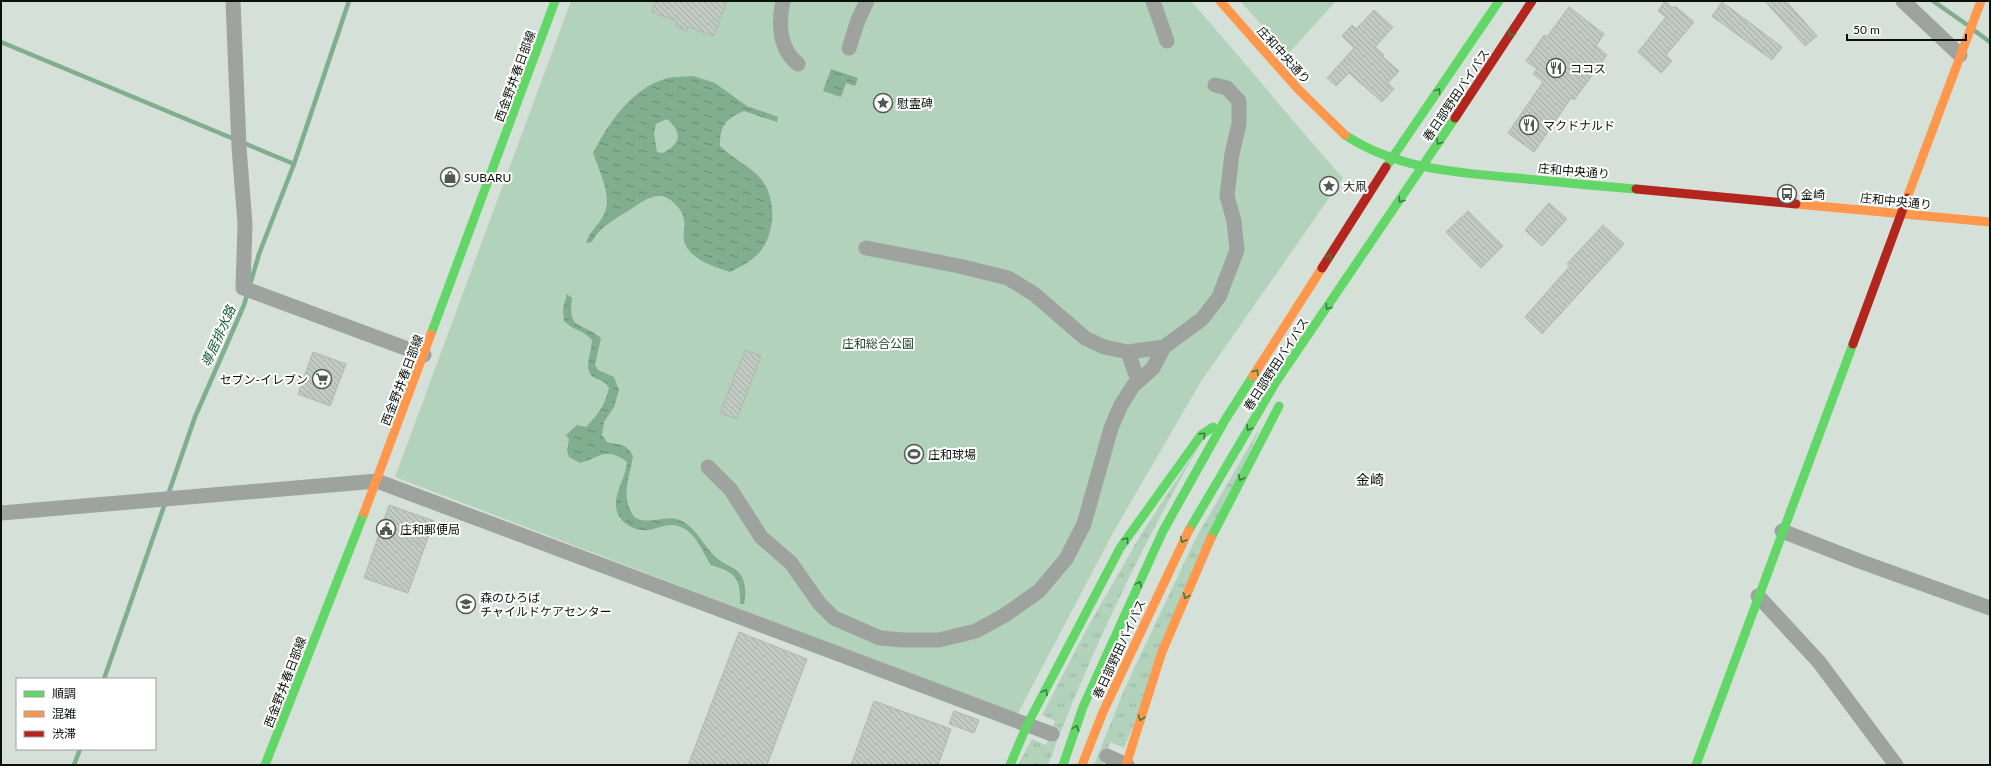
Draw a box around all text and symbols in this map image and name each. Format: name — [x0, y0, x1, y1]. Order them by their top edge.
scale bar — [1847, 16, 1966, 42]
text: 50 m — [1853, 22, 1880, 37]
street label: 庄和中央通り — [1254, 23, 1314, 87]
street label: 西金野井春日部線 — [492, 28, 538, 124]
one-way arrow — [1508, 30, 1516, 37]
street label: 春日部野田バイパス — [1420, 46, 1492, 144]
restaurant icon: ココス — [1545, 57, 1567, 79]
place label: ココス — [1570, 61, 1606, 76]
one-way arrow — [1433, 88, 1441, 95]
place icon: 慰霊碑 — [872, 92, 894, 114]
place label: 慰霊碑 — [897, 96, 933, 111]
restaurant icon: マクドナルド — [1518, 114, 1540, 136]
place label: マクドナルド — [1543, 118, 1615, 133]
one-way arrow — [1436, 138, 1444, 145]
street label: 庄和中央通り — [1537, 160, 1611, 182]
shop icon: SUBARU — [439, 166, 461, 188]
place label: SUBARU — [464, 170, 511, 185]
place icon: 大凧 — [1318, 175, 1340, 197]
place label: 大凧 — [1343, 179, 1367, 194]
bus stop icon: 金崎 — [1776, 183, 1798, 205]
place label: 金崎 — [1801, 187, 1825, 202]
street label: 庄和中央通り — [1859, 190, 1933, 212]
one-way arrow — [1399, 195, 1406, 202]
one-way arrow — [1324, 254, 1331, 261]
water label: 導居排水路 — [197, 302, 239, 369]
one-way arrow — [1325, 303, 1333, 310]
street label: 春日部野田バイパス — [1240, 315, 1312, 413]
street label: 西金野井春日部線 — [378, 332, 426, 428]
park label: 庄和総合公園 — [842, 336, 914, 351]
supermarket icon: セブン-イレブン — [311, 368, 333, 390]
one-way arrow — [1251, 369, 1258, 376]
place label: セブン-イレブン — [220, 372, 308, 387]
one-way arrow — [1247, 424, 1254, 431]
one-way arrow — [1198, 433, 1205, 440]
sports icon: 庄和球場 — [903, 443, 925, 465]
place label: 庄和球場 — [928, 447, 976, 462]
district label: 金崎 — [1356, 471, 1384, 488]
one-way arrow — [1238, 474, 1246, 481]
public building icon: 庄和郵便局 — [375, 518, 397, 540]
place label: 庄和郵便局 — [400, 522, 460, 537]
one-way arrow — [1181, 536, 1188, 543]
one-way arrow — [1121, 537, 1129, 544]
one-way arrow — [1134, 580, 1142, 588]
place label: 森のひろば チャイルドケアセンター — [480, 590, 612, 619]
one-way arrow — [1183, 591, 1191, 599]
school or university icon: 森のひろば チャイルドケアセンター — [455, 593, 477, 615]
street label: 春日部野田バイパス — [1089, 597, 1149, 701]
street label: 西金野井春日部線 — [261, 634, 309, 730]
legend — [16, 678, 156, 750]
text: 順調 — [52, 686, 76, 701]
one-way arrow — [1040, 689, 1048, 696]
text: 混雑 — [52, 706, 76, 721]
one-way arrow — [1137, 714, 1146, 721]
one-way arrow — [1071, 725, 1079, 732]
text: 渋滞 — [52, 726, 76, 741]

